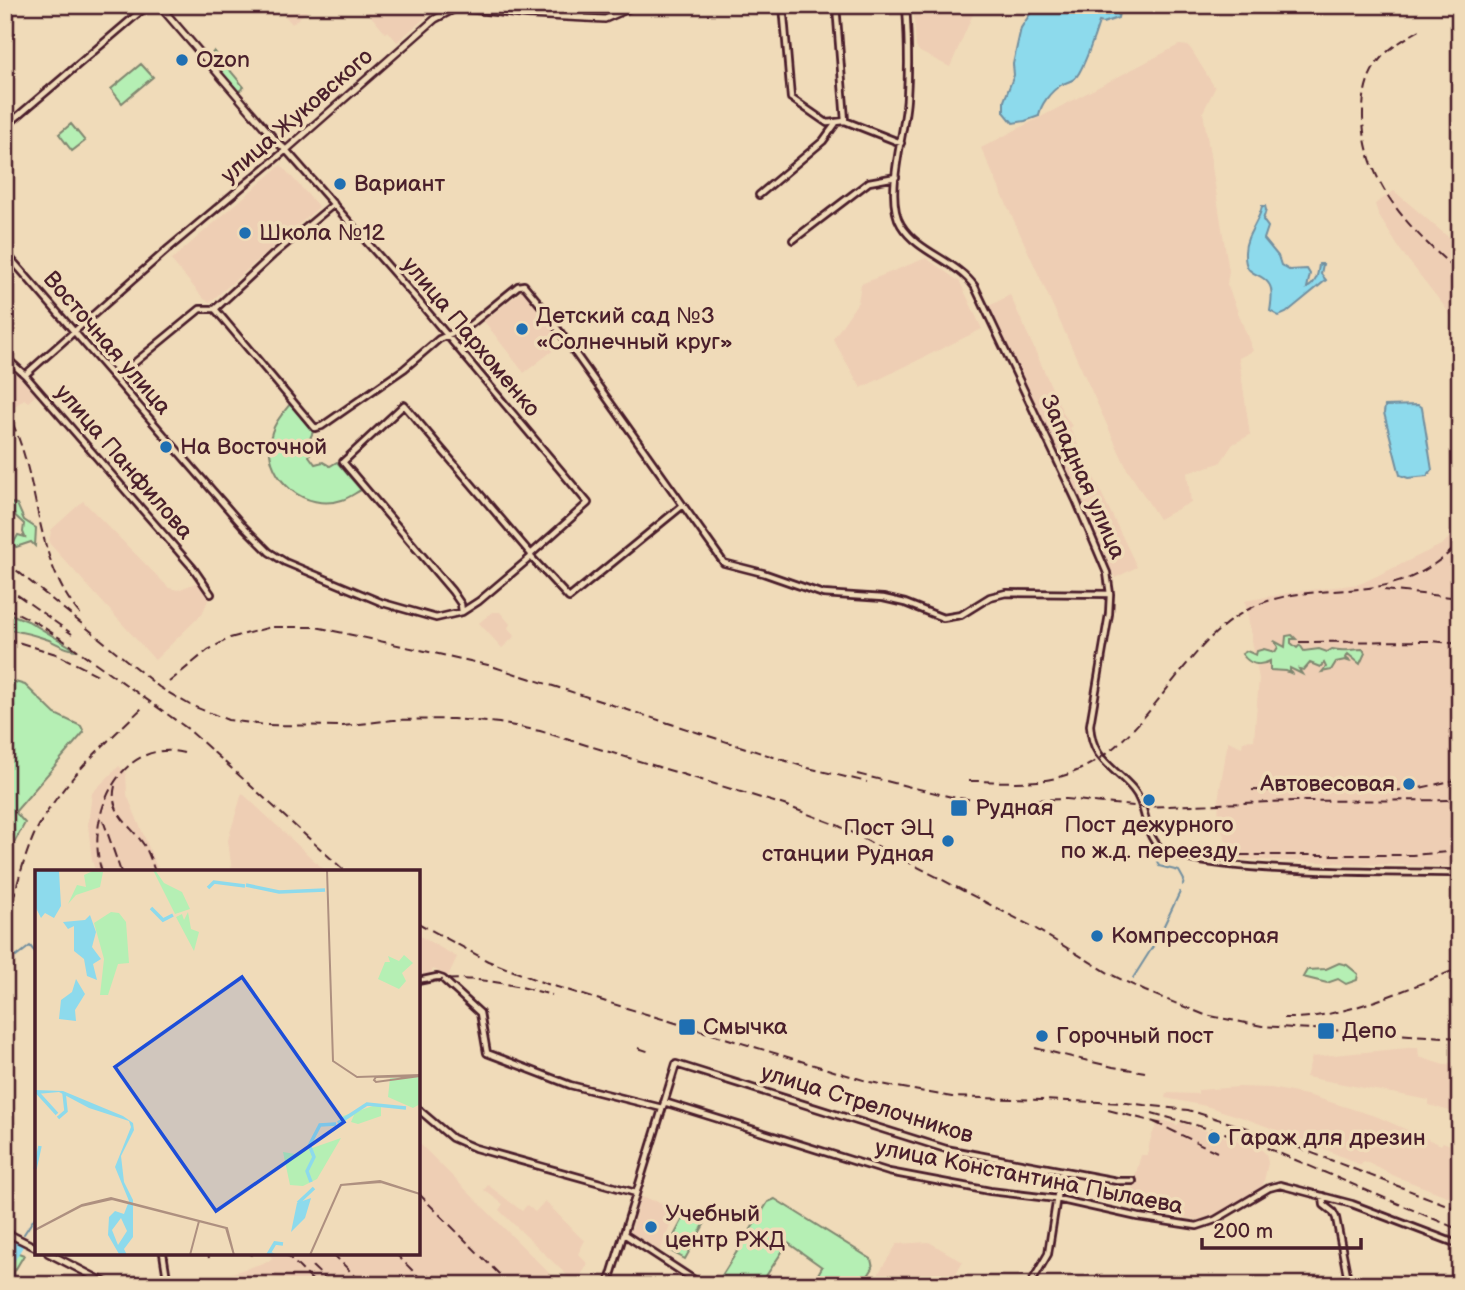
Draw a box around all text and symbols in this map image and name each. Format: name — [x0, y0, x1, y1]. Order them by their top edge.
street label: улица Жуковского — [215, 42, 379, 190]
place label: Ozon — [196, 46, 250, 74]
marker: Ozon — [174, 52, 190, 68]
place label: Вариант — [354, 170, 446, 198]
marker: Вариант — [332, 176, 348, 192]
place label: Школа №12 — [259, 219, 385, 247]
marker: Школа №12 — [237, 225, 253, 241]
street label: улица Пархоменко — [396, 251, 546, 423]
street label: Восточная улица — [37, 265, 177, 421]
place label: Детский сад №3 «Солнечный круг» — [536, 302, 733, 356]
marker: Детский сад №3 «Солнечный круг» — [514, 321, 530, 337]
street label: улица Панфилова — [49, 379, 199, 546]
street label: Западная улица — [1034, 390, 1132, 564]
place label: На Восточной — [180, 433, 327, 461]
marker: На Восточной — [158, 439, 174, 455]
place label: Автовесовая — [1259, 770, 1395, 798]
marker: Автовесовая — [1401, 776, 1417, 792]
marker: Пост дежурного по ж.д. переезду — [1141, 792, 1157, 808]
place label: Рудная — [975, 794, 1054, 822]
marker: Рудная — [949, 798, 969, 818]
place label: Пост дежурного по ж.д. переезду — [1060, 811, 1238, 865]
place label: Пост ЭЦ станции Рудная — [762, 814, 934, 868]
marker: Пост ЭЦ станции Рудная — [940, 833, 956, 849]
inset map — [35, 870, 420, 1255]
place label: Компрессорная — [1111, 922, 1279, 950]
marker: Компрессорная — [1089, 928, 1105, 944]
place label: Смычка — [703, 1013, 788, 1041]
marker: Смычка — [677, 1017, 697, 1037]
place label: Депо — [1342, 1017, 1396, 1045]
marker: Депо — [1316, 1021, 1336, 1041]
place label: Горочный пост — [1056, 1022, 1214, 1050]
marker: Горочный пост — [1034, 1028, 1050, 1044]
street label: улица Стрелочников — [757, 1058, 977, 1150]
place label: Гараж для дрезин — [1228, 1124, 1426, 1152]
marker: Гараж для дрезин — [1206, 1130, 1222, 1146]
street label: улица Константина Пылаева — [873, 1133, 1186, 1221]
place label: Учебный центр РЖД — [665, 1200, 785, 1254]
scale bar — [1202, 1206, 1362, 1250]
marker: Учебный центр РЖД — [643, 1219, 659, 1235]
text: 200 m — [1213, 1219, 1273, 1244]

